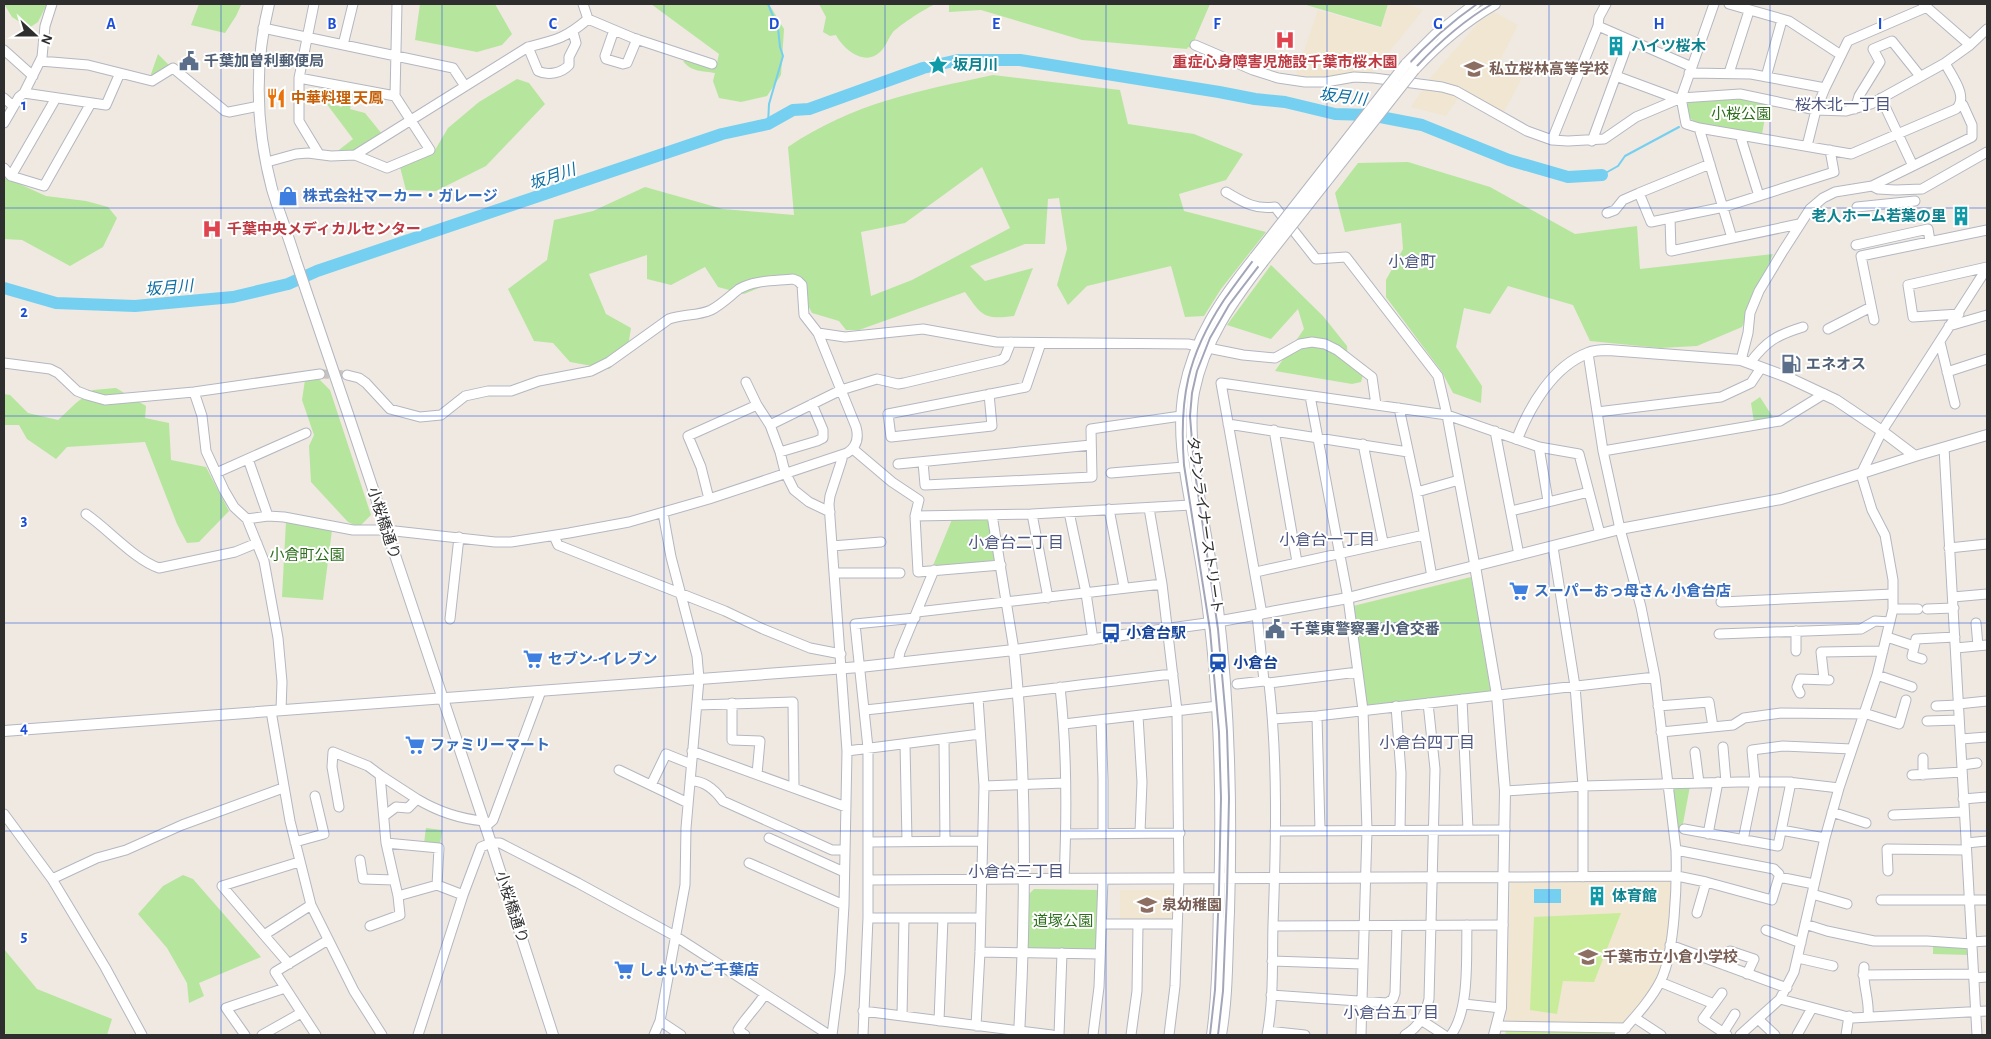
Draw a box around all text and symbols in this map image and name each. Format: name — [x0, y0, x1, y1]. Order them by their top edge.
north arrow — [10, 10, 60, 60]
text: A — [106, 16, 116, 32]
text: B — [327, 16, 337, 32]
text: C — [549, 16, 558, 32]
text: D — [769, 16, 780, 32]
text: E — [992, 16, 1000, 32]
text: F — [1213, 16, 1221, 32]
text: G — [1433, 16, 1443, 32]
text: H — [1653, 16, 1665, 32]
text: I — [1878, 16, 1882, 32]
hospital icon: 重症心身障害児施設千葉市桜木園 — [1274, 29, 1296, 51]
text: N — [38, 32, 54, 46]
building icon: ハイツ桜木 — [1605, 35, 1627, 57]
place label: ハイツ桜木 — [1631, 38, 1706, 54]
public building icon: 千葉加曽利郵便局 — [178, 50, 200, 72]
place label: 千葉加曽利郵便局 — [204, 53, 324, 69]
place label: 重症心身障害児施設千葉市桜木園 — [1172, 53, 1398, 70]
place icon: 坂月川 — [927, 54, 949, 76]
place label: 坂月川 — [953, 57, 998, 73]
school or university icon: 私立桜林高等学校 — [1463, 58, 1485, 80]
place label: 私立桜林高等学校 — [1489, 61, 1609, 77]
water label: 坂月川 — [1318, 85, 1370, 108]
restaurant icon: 中華料理 天鳳 — [265, 87, 287, 109]
place label: 中華料理 天鳳 — [291, 89, 383, 106]
district label: 桜木北一丁目 — [1795, 96, 1891, 113]
text: 1 — [21, 97, 27, 113]
park label: 小桜公園 — [1711, 106, 1771, 122]
water label: 坂月川 — [527, 160, 580, 192]
shop icon: 株式会社マーカー・ガレージ — [277, 185, 299, 207]
place label: 株式会社マーカー・ガレージ — [303, 187, 498, 204]
building icon: 老人ホーム若葉の里 — [1950, 205, 1972, 227]
place label: 老人ホーム若葉の里 — [1811, 208, 1946, 224]
hospital icon: 千葉中央メディカルセンター — [201, 218, 223, 240]
place label: 千葉中央メディカルセンター — [227, 221, 421, 237]
district label: 小倉町 — [1388, 254, 1436, 270]
water label: 坂月川 — [144, 277, 196, 298]
text: 2 — [20, 304, 28, 320]
fuel station icon: エネオス — [1780, 353, 1802, 375]
place label: エネオス — [1806, 357, 1866, 372]
street label: タウンライナーストリート — [1185, 435, 1225, 615]
street label: 小桜橋通り — [365, 485, 403, 561]
text: 3 — [21, 512, 28, 528]
district label: 小倉台一丁目 — [1279, 531, 1375, 548]
district label: 小倉台二丁目 — [968, 534, 1064, 551]
park label: 小倉町公園 — [269, 547, 345, 563]
supermarket icon: スーパーおっ母さん 小倉台店 — [1508, 580, 1530, 602]
place label: スーパーおっ母さん 小倉台店 — [1534, 583, 1731, 599]
public building icon: 千葉東警察署小倉交番 — [1264, 618, 1286, 640]
place label: 千葉東警察署小倉交番 — [1290, 621, 1440, 637]
bus stop icon: 小倉台駅 — [1100, 622, 1122, 644]
place label: 小倉台駅 — [1126, 625, 1186, 641]
supermarket icon: セブン-イレブン — [522, 648, 544, 670]
place label: セブン-イレブン — [548, 650, 658, 667]
station icon: 小倉台 — [1207, 652, 1229, 674]
place label: 小倉台 — [1233, 655, 1278, 671]
text: 4 — [20, 720, 28, 736]
supermarket icon: ファミリーマート — [404, 734, 426, 756]
district label: 小倉台四丁目 — [1379, 734, 1475, 751]
place label: ファミリーマート — [430, 738, 550, 753]
district label: 小倉台三丁目 — [968, 863, 1064, 880]
street label: 小桜橋通り — [493, 869, 531, 945]
building icon: 体育館 — [1586, 885, 1608, 907]
place label: 体育館 — [1612, 888, 1657, 904]
school or university icon: 泉幼稚園 — [1136, 894, 1158, 916]
place label: 泉幼稚園 — [1162, 897, 1222, 913]
park label: 道塚公園 — [1033, 913, 1093, 929]
text: 5 — [21, 928, 28, 944]
school or university icon: 千葉市立小倉小学校 — [1577, 946, 1599, 968]
place label: 千葉市立小倉小学校 — [1603, 949, 1738, 965]
supermarket icon: しょいかご千葉店 — [613, 959, 635, 981]
place label: しょいかご千葉店 — [639, 961, 759, 978]
district label: 小倉台五丁目 — [1343, 1004, 1439, 1021]

